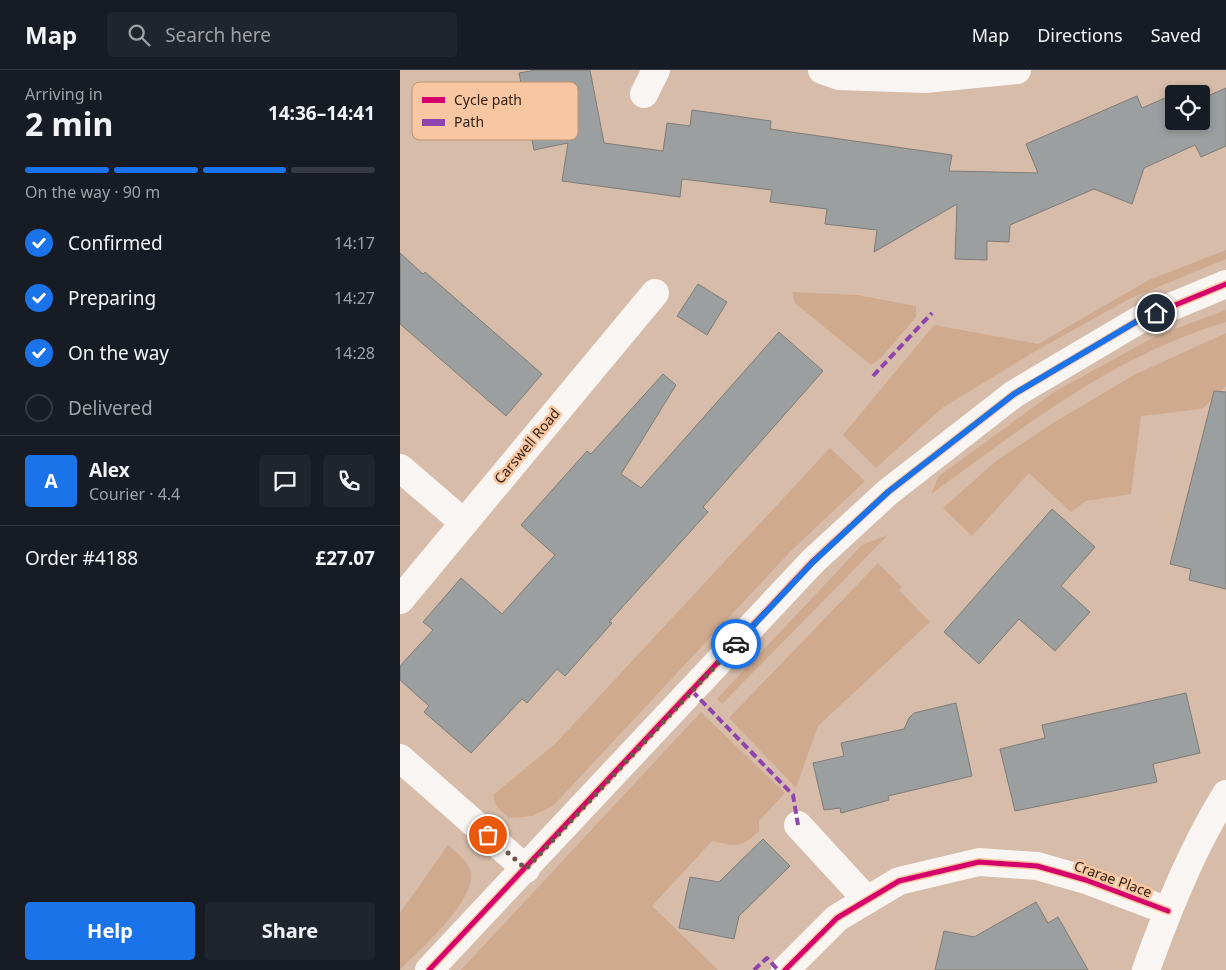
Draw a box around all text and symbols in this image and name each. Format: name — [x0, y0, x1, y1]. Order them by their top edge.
search box — [107, 12, 457, 57]
text: Map — [25, 18, 77, 51]
icon: search — [125, 21, 153, 49]
text: Search here — [165, 22, 271, 48]
text: Map — [972, 23, 1009, 47]
text: Directions — [1037, 23, 1123, 47]
text: Saved — [1151, 23, 1201, 47]
legend — [412, 82, 578, 140]
text: Arriving in — [25, 83, 103, 105]
map controls — [1165, 85, 1210, 130]
button: locate — [1165, 85, 1210, 130]
text: Cycle path — [454, 90, 522, 109]
text: 14:36–14:41 — [268, 100, 375, 126]
text: 2 min — [25, 102, 113, 145]
text: Path — [454, 112, 484, 131]
text: On the way · 90 m — [25, 181, 160, 203]
icon: check — [25, 229, 53, 257]
text: Confirmed — [68, 230, 163, 256]
text: 14:17 — [334, 232, 375, 254]
icon: check — [25, 284, 53, 312]
text: Preparing — [68, 285, 156, 311]
text: 14:27 — [334, 287, 375, 309]
pin — [1135, 292, 1177, 334]
icon: home — [1142, 299, 1170, 327]
icon: check — [25, 339, 53, 367]
text: On the way — [68, 340, 169, 366]
text: 14:28 — [334, 342, 375, 364]
text: Delivered — [68, 395, 153, 421]
street label: Carswell Road — [490, 404, 564, 487]
button: chat — [259, 455, 311, 507]
button: phone — [323, 455, 375, 507]
text: Alex — [89, 457, 130, 483]
text: A — [44, 468, 58, 494]
text: Courier · 4.4 — [89, 483, 180, 505]
text: Order #4188 — [25, 545, 138, 571]
text: £27.07 — [315, 545, 375, 571]
courier — [711, 619, 761, 669]
icon: car — [722, 630, 750, 658]
pin — [467, 814, 509, 856]
icon: bag — [474, 821, 502, 849]
street label: Crarae Place — [1072, 856, 1155, 901]
button: Help — [25, 902, 195, 960]
button: Share — [205, 902, 375, 960]

